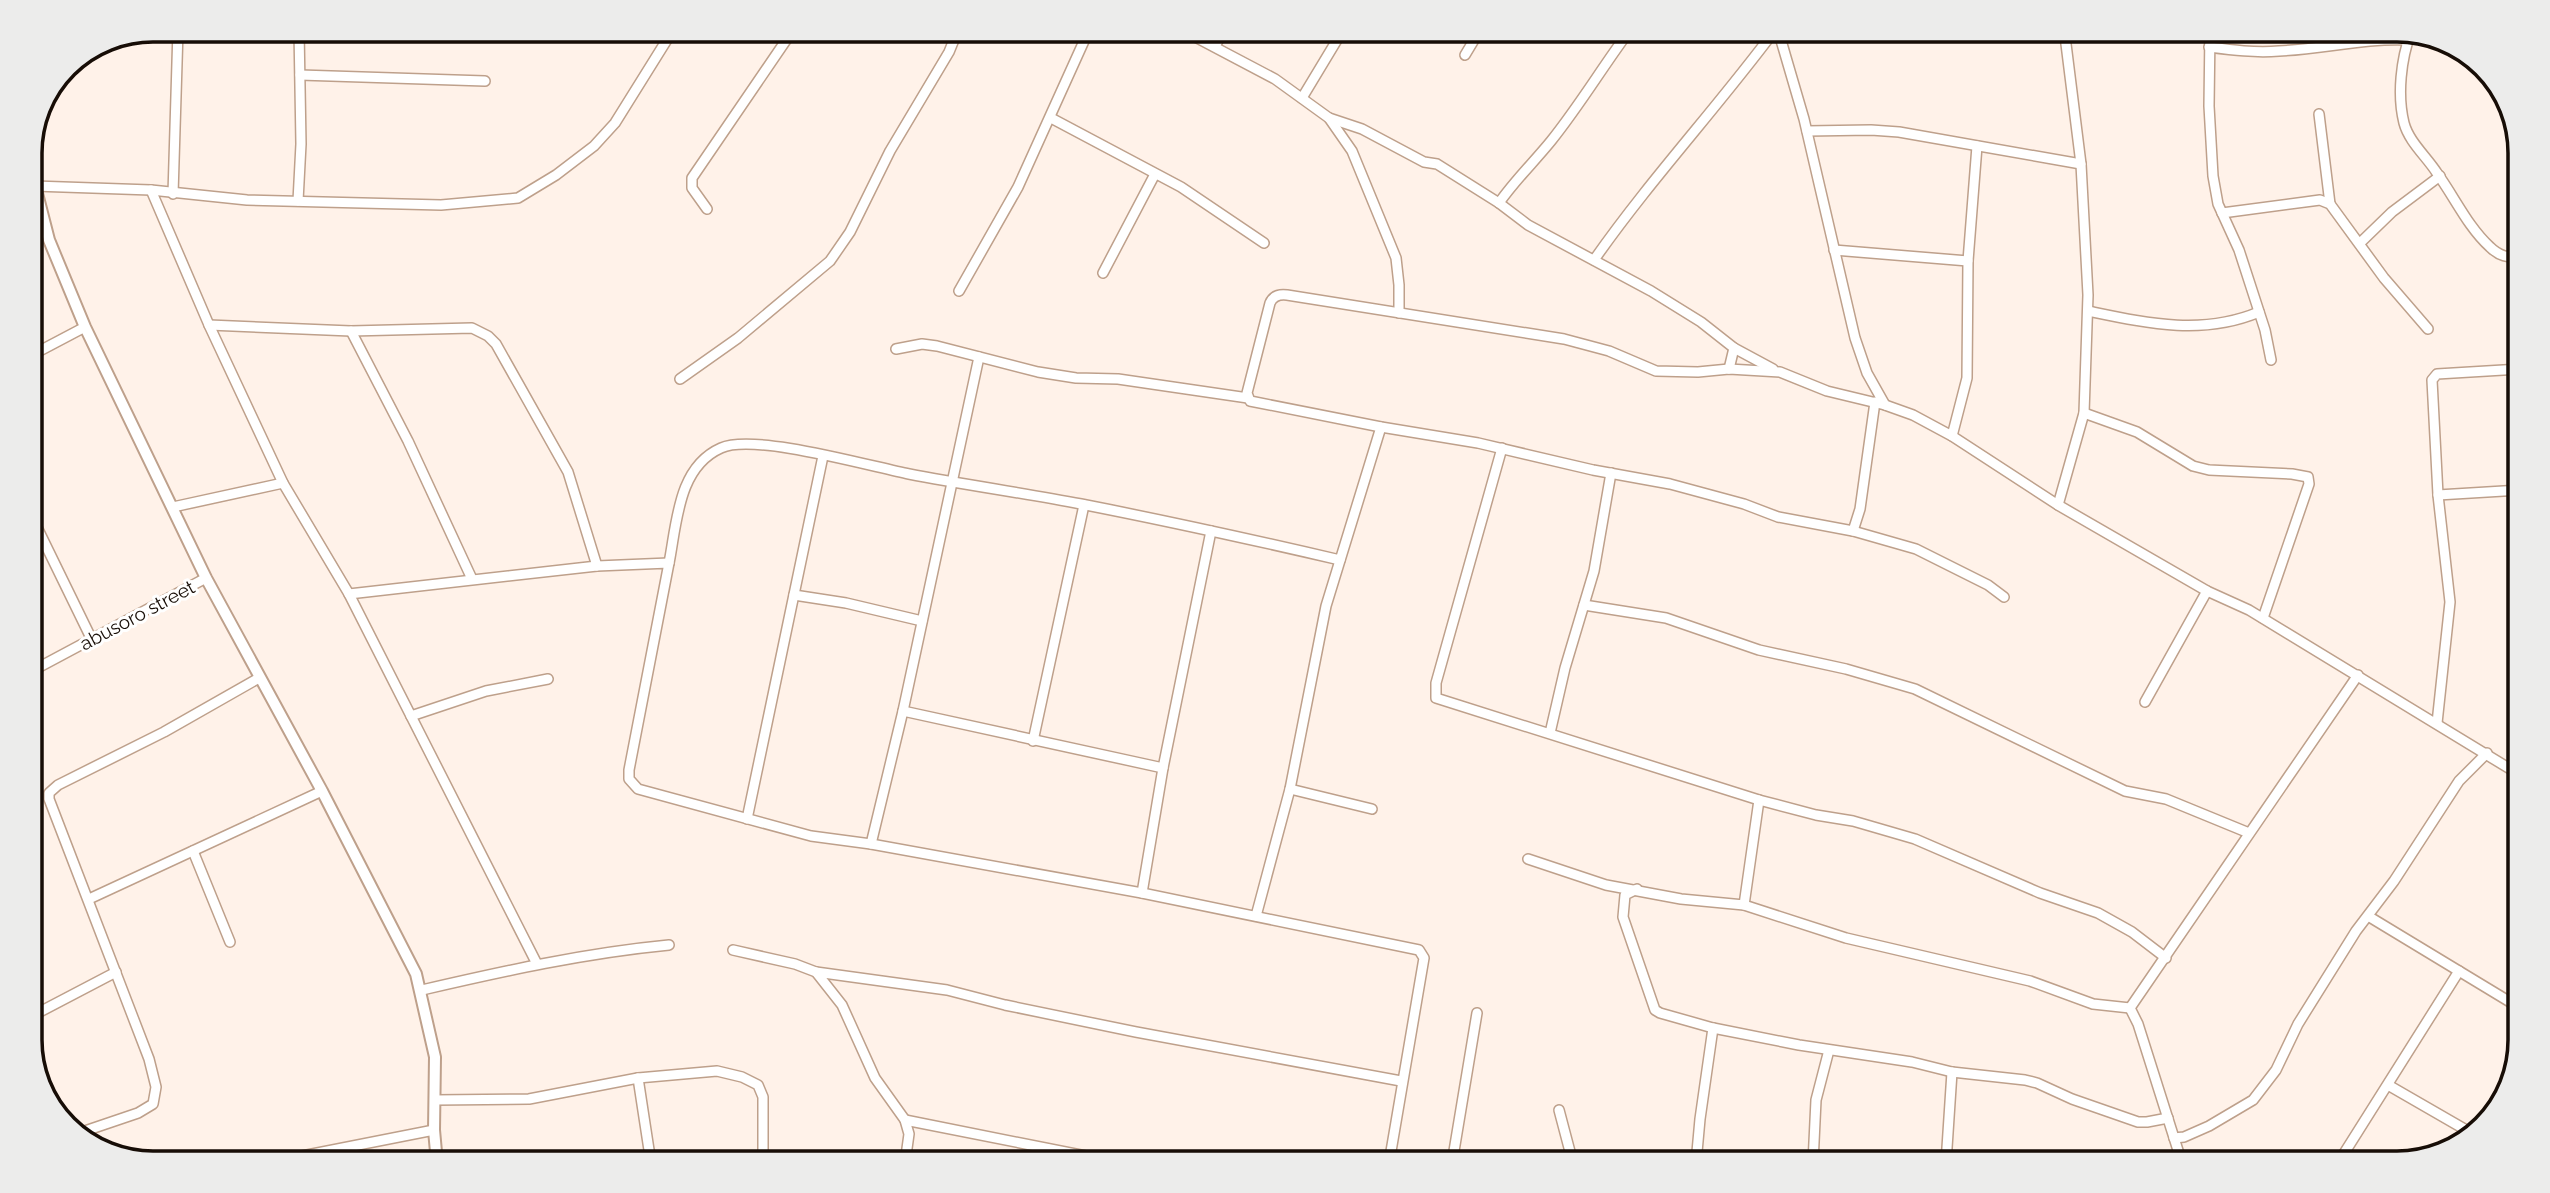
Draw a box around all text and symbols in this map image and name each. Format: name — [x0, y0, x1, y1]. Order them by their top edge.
street label: abusoro street — [76, 575, 199, 654]

